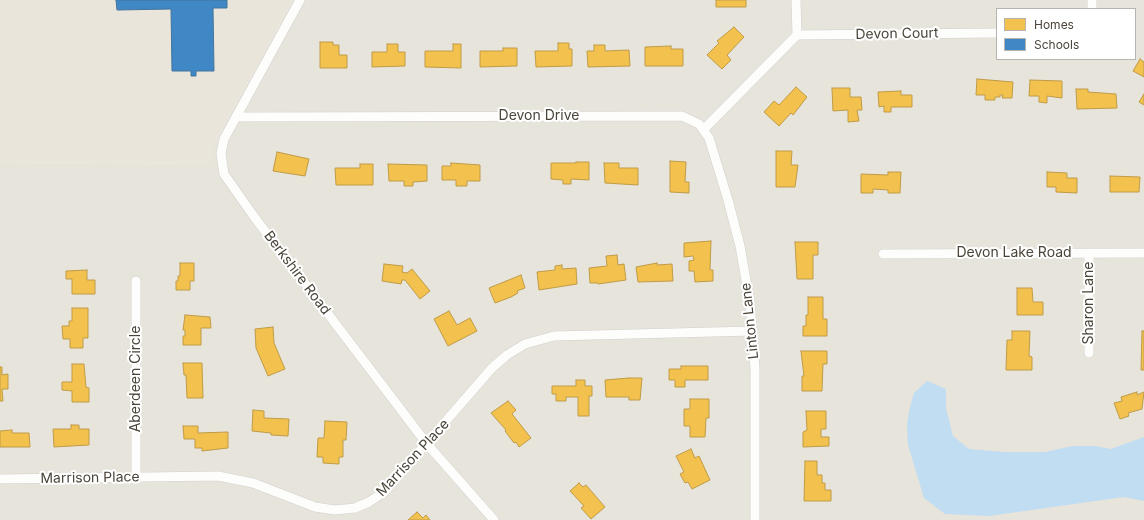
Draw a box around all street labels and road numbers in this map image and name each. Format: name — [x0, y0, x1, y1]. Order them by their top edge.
street label: Devon Court — [855, 25, 939, 43]
street label: Devon Drive — [499, 108, 579, 124]
street label: Berkshire Road — [260, 228, 334, 318]
street label: Devon Lake Road — [956, 245, 1072, 261]
street label: Sharon Lane — [1081, 262, 1097, 344]
street label: Linton Lane — [738, 282, 762, 360]
street label: Aberdeen Circle — [128, 326, 144, 432]
street label: Marrison Place — [373, 416, 453, 500]
street label: Marrison Place — [40, 469, 140, 487]

